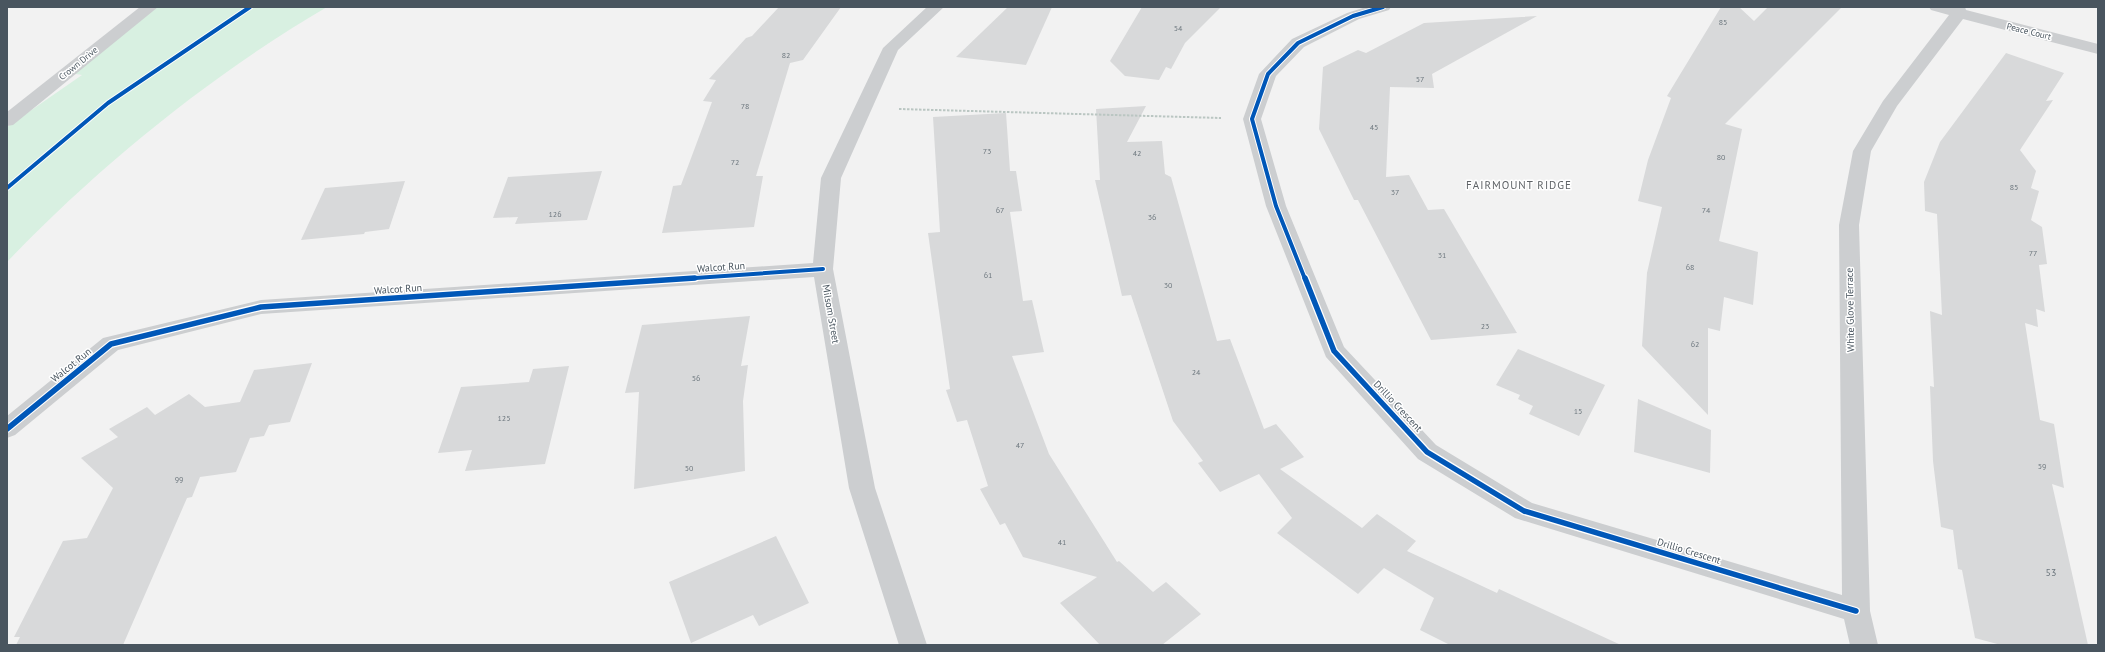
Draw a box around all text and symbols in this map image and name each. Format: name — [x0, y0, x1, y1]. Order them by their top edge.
house number: 85 — [1719, 17, 1727, 27]
street label: Peace Court — [2006, 20, 2052, 42]
house number: 54 — [1174, 23, 1183, 33]
street label: Crown Drive — [56, 44, 100, 82]
house number: 82 — [782, 50, 790, 60]
house number: 57 — [1416, 74, 1424, 84]
house number: 78 — [741, 101, 749, 111]
house number: 45 — [1370, 122, 1378, 132]
house number: 73 — [983, 146, 991, 156]
house number: 42 — [1133, 148, 1141, 158]
house number: 80 — [1717, 152, 1726, 162]
house number: 72 — [731, 157, 739, 167]
district label: FAIRMOUNT RIDGE — [1466, 178, 1572, 192]
house number: 85 — [2010, 182, 2018, 192]
house number: 37 — [1391, 187, 1399, 197]
house number: 67 — [996, 205, 1004, 215]
house number: 74 — [1702, 205, 1711, 215]
house number: 126 — [548, 209, 562, 219]
house number: 36 — [1148, 212, 1156, 222]
house number: 77 — [2029, 248, 2037, 258]
house number: 31 — [1438, 250, 1446, 260]
street label: Walcot Run — [697, 259, 745, 275]
house number: 68 — [1686, 262, 1694, 272]
street label: White Glove Terrace — [1843, 268, 1857, 352]
house number: 61 — [984, 270, 992, 280]
house number: 30 — [1164, 280, 1173, 290]
street label: Walcot Run — [374, 281, 422, 297]
street label: Milsom Street — [819, 284, 843, 345]
house number: 23 — [1481, 321, 1489, 331]
house number: 62 — [1691, 339, 1699, 349]
street label: Walcot Run — [48, 345, 94, 385]
house number: 24 — [1192, 367, 1201, 377]
house number: 56 — [692, 373, 700, 383]
street label: Drillio Crescent — [1371, 378, 1426, 435]
house number: 15 — [1574, 406, 1582, 416]
house number: 125 — [497, 413, 511, 423]
house number: 47 — [1016, 440, 1024, 450]
house number: 59 — [2038, 461, 2046, 471]
house number: 50 — [685, 463, 694, 473]
house number: 99 — [175, 474, 183, 484]
street label: Drillio Crescent — [1656, 535, 1723, 567]
house number: 41 — [1058, 537, 1066, 547]
house number: 53 — [2046, 566, 2056, 579]

